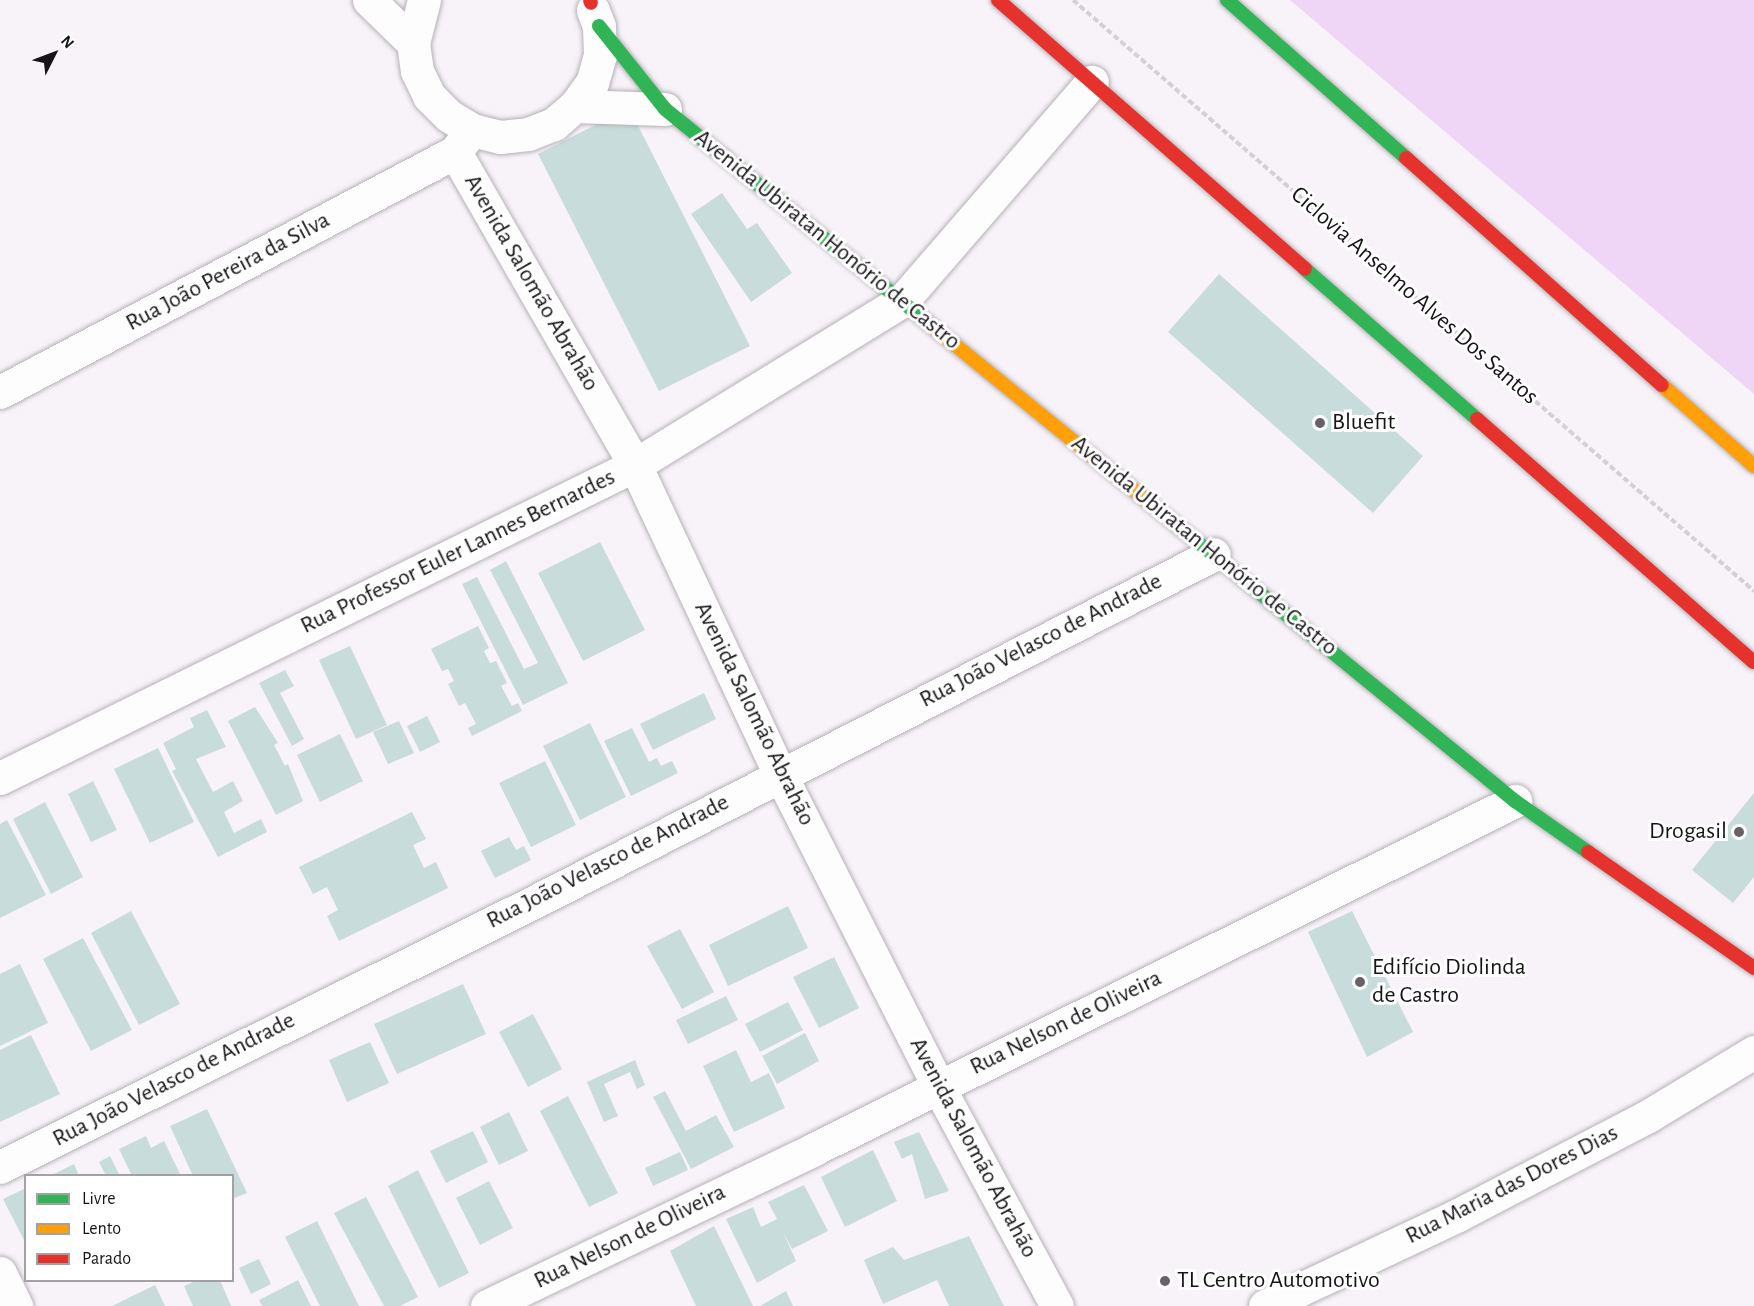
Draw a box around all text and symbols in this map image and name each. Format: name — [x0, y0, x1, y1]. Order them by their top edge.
north arrow — [24, 24, 84, 84]
text: N — [58, 32, 77, 51]
street label: Avenida Ubiratan Honório de Castro — [688, 124, 966, 356]
street label: Avenida Salomão Abrahão — [457, 170, 605, 396]
street label: Ciclovia Anselmo Alves Dos Santos — [1284, 181, 1544, 411]
street label: Rua João Pereira da Silva — [121, 206, 335, 338]
place label: Bluefit — [1332, 409, 1395, 437]
marker: Bluefit — [1313, 416, 1327, 430]
street label: Avenida Ubiratan Honório de Castro — [1065, 430, 1343, 662]
street label: Rua Professor Euler Lannes Bernardes — [296, 463, 620, 641]
street label: Rua João Velasco de Andrade — [915, 567, 1167, 715]
street label: Avenida Salomão Abrahão — [687, 597, 821, 831]
street label: Rua João Velasco de Andrade — [482, 788, 734, 936]
place label: Drogasil — [1649, 818, 1727, 846]
marker: Drogasil — [1732, 825, 1746, 839]
place label: Edifício Diolinda de Castro — [1372, 954, 1526, 1010]
street label: Rua Nelson de Oliveira — [966, 964, 1166, 1082]
marker: Edifício Diolinda de Castro — [1353, 975, 1367, 989]
street label: Rua João Velasco de Andrade — [48, 1006, 300, 1154]
street label: Avenida Salomão Abrahão — [903, 1033, 1043, 1263]
street label: Rua Maria das Dores Dias — [1401, 1119, 1623, 1251]
legend — [24, 1174, 234, 1282]
street label: Rua Nelson de Oliveira — [530, 1178, 730, 1296]
text: Livre — [82, 1190, 116, 1208]
text: Lento — [82, 1220, 121, 1238]
text: Parado — [82, 1250, 131, 1268]
place label: TL Centro Automotivo — [1177, 1267, 1380, 1295]
marker: TL Centro Automotivo — [1158, 1274, 1172, 1288]

